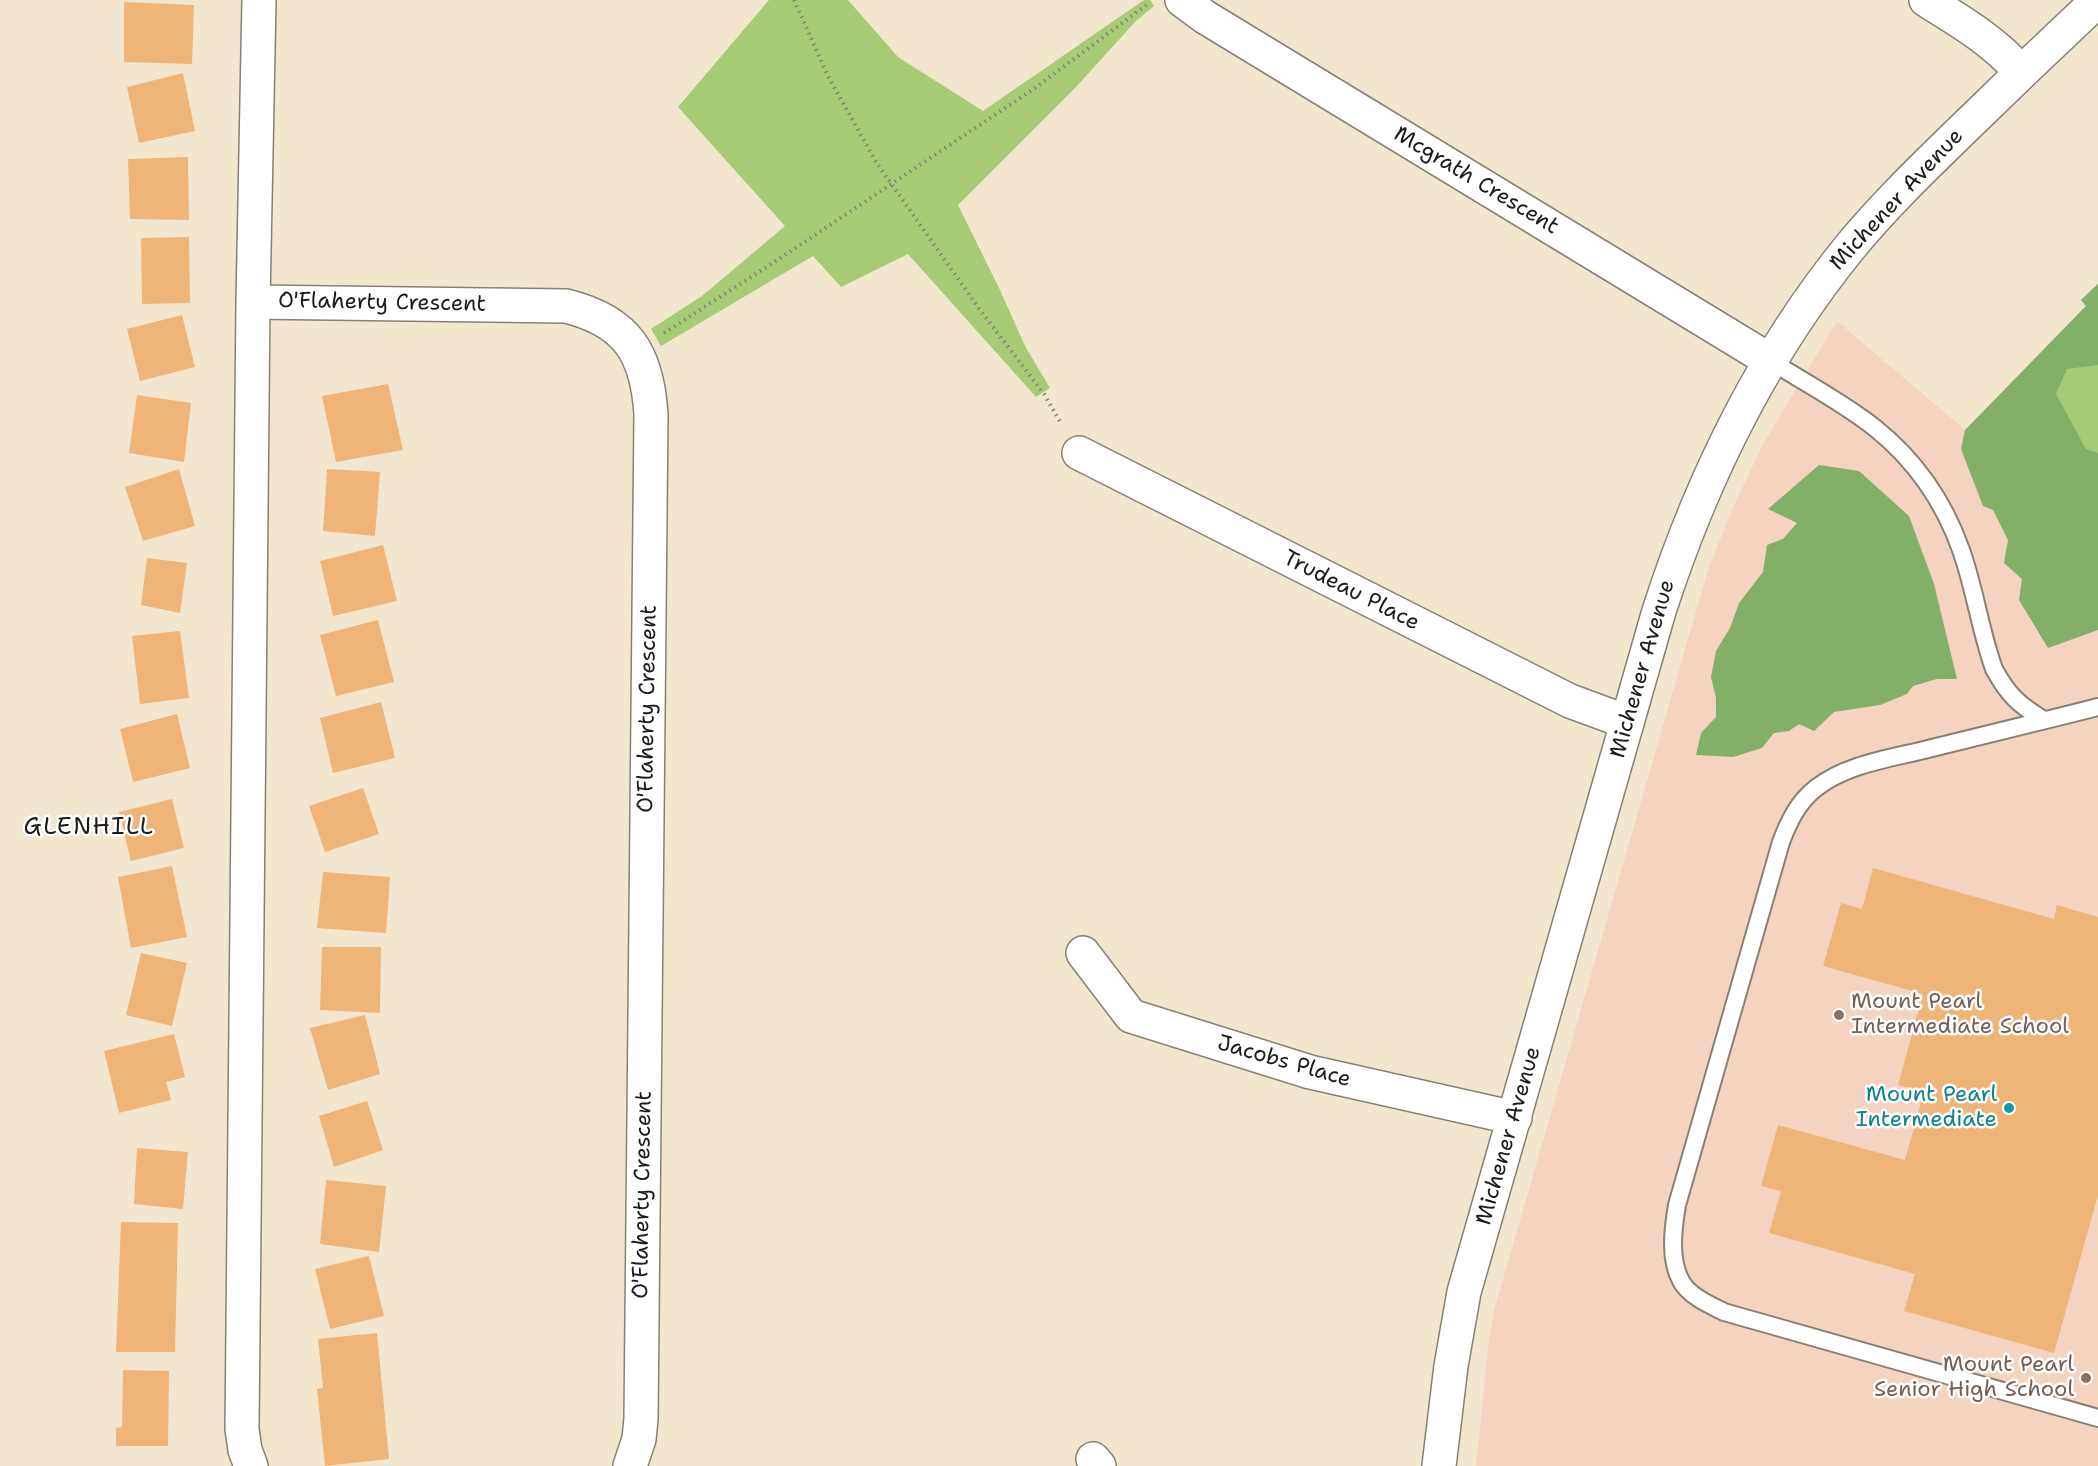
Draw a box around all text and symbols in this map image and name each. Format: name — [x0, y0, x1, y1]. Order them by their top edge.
street label: Mcgrath Crescent — [1389, 121, 1563, 241]
street label: Michener Avenue — [1825, 124, 1969, 276]
street label: O'Flaherty Crescent — [278, 288, 486, 318]
street label: Trudeau Place — [1278, 545, 1424, 637]
street label: Michener Avenue — [1605, 577, 1681, 761]
street label: O'Flaherty Crescent — [633, 605, 663, 813]
district label: GLENHILL — [23, 814, 155, 842]
place label: Mount Pearl Intermediate School — [1851, 989, 2069, 1040]
marker: Mount Pearl Intermediate School — [1832, 1008, 1846, 1022]
street label: Jacobs Place — [1214, 1030, 1354, 1094]
street label: Michener Avenue — [1471, 1044, 1547, 1228]
place label: Mount Pearl Intermediate — [1856, 1082, 1997, 1134]
street label: O'Flaherty Crescent — [628, 1091, 658, 1299]
marker: Mount Pearl Intermediate — [2002, 1101, 2016, 1115]
place label: Mount Pearl Senior High School — [1874, 1352, 2074, 1404]
marker: Mount Pearl Senior High School — [2079, 1371, 2093, 1385]

